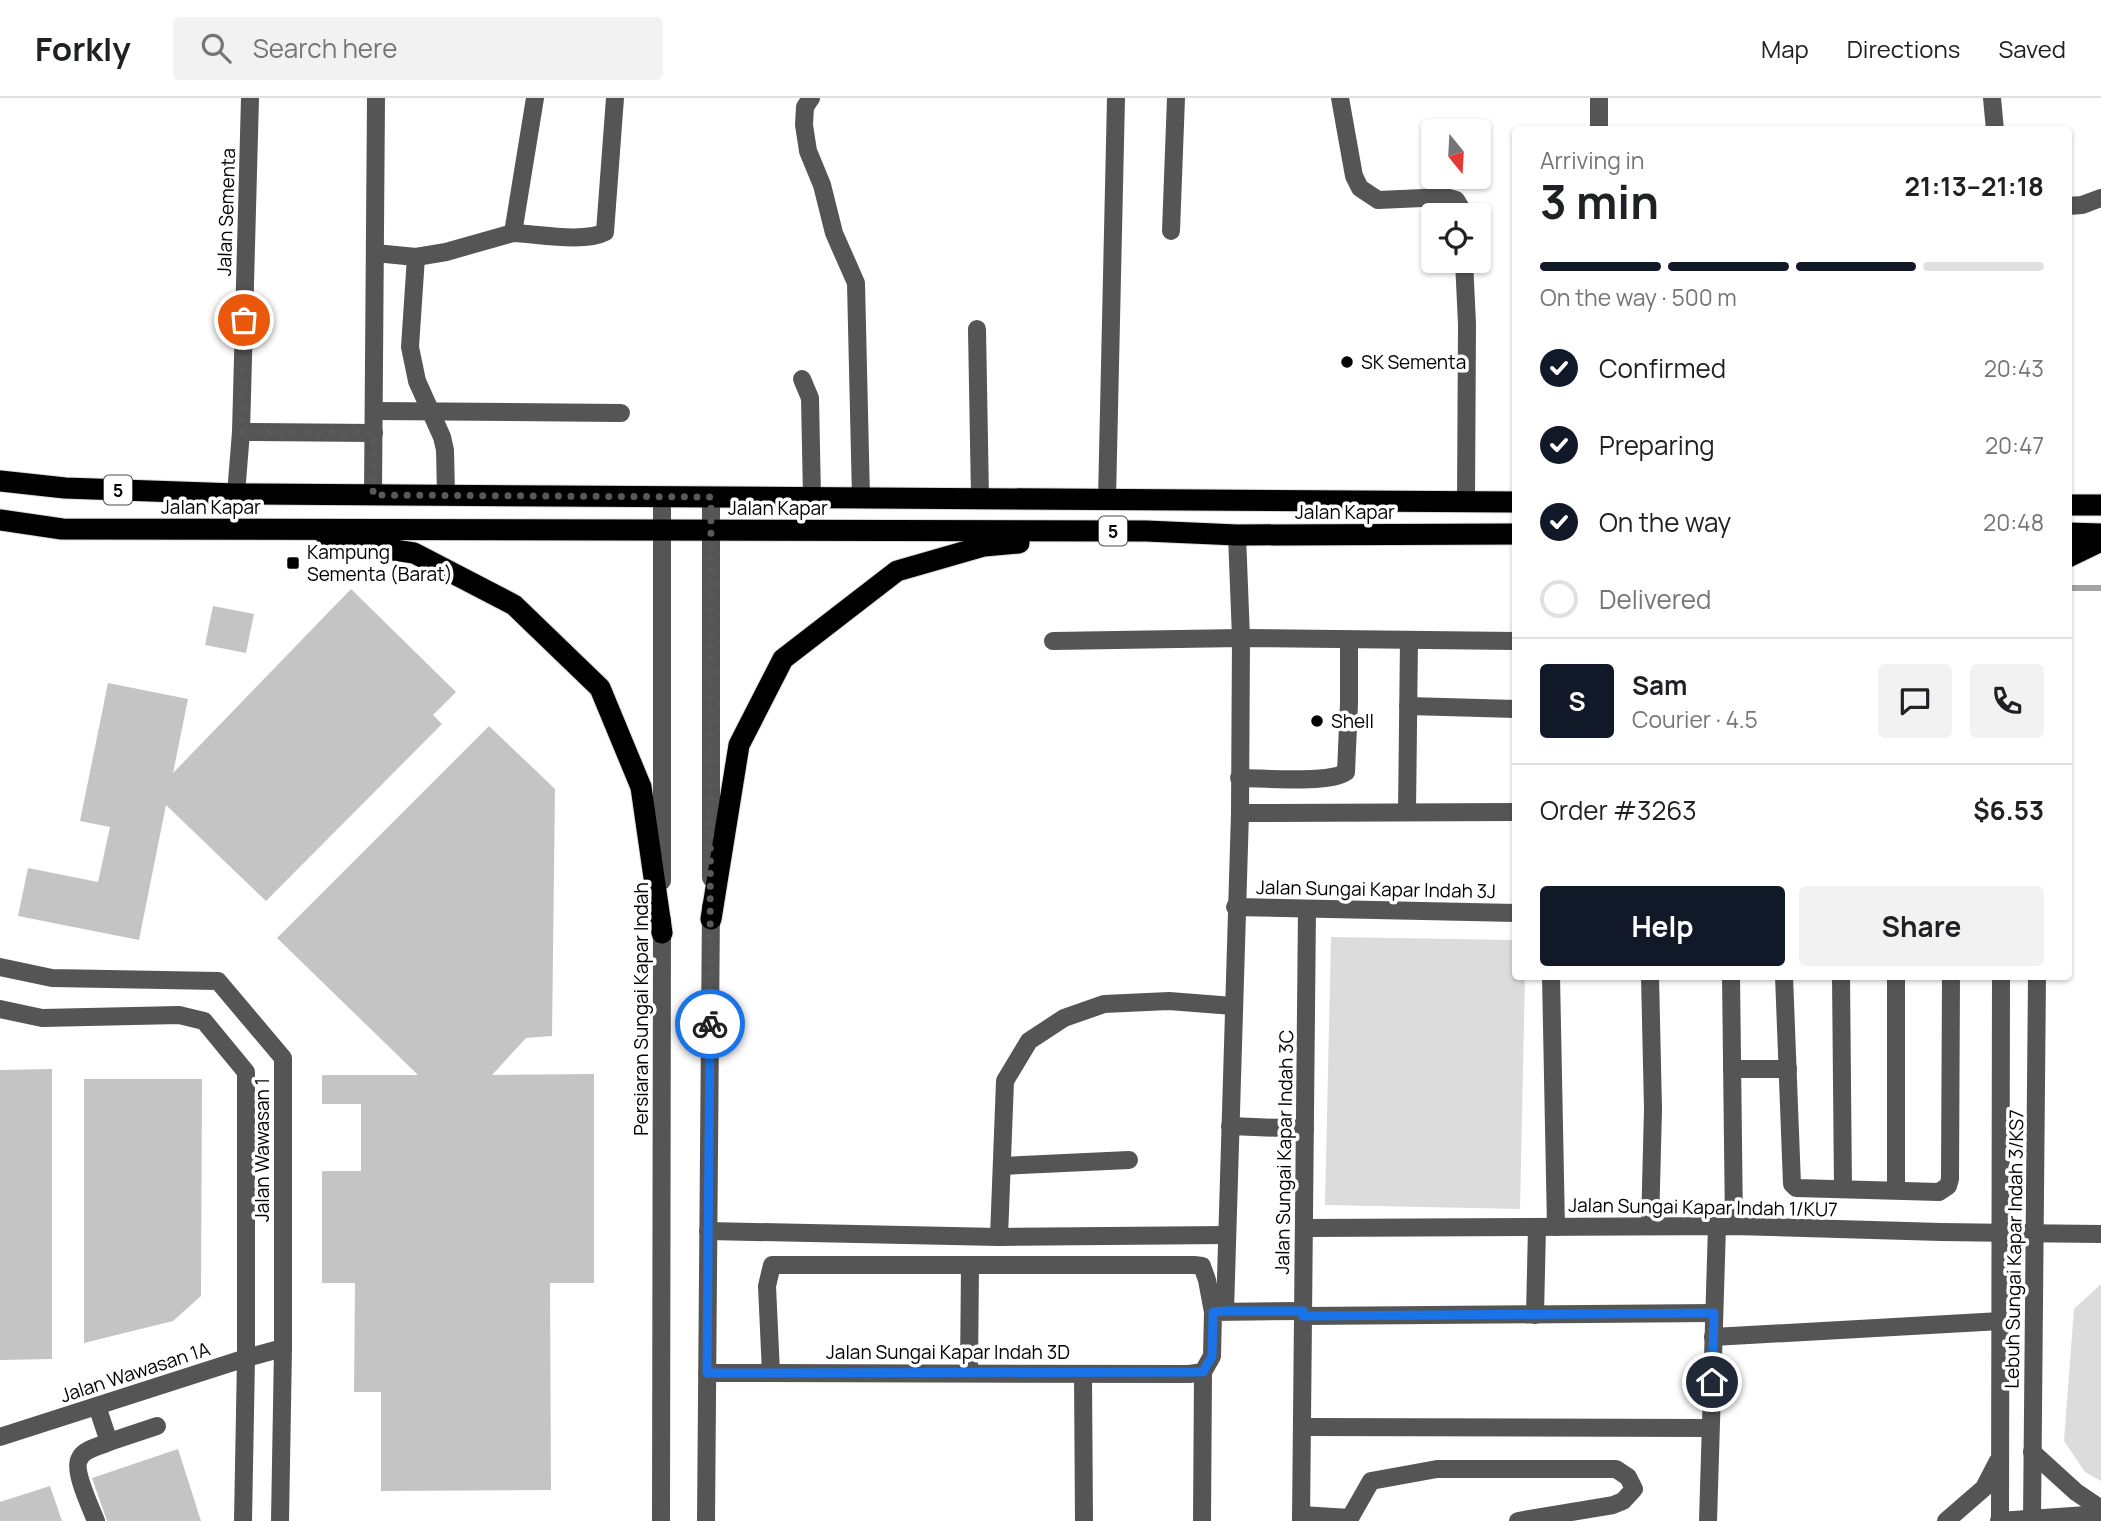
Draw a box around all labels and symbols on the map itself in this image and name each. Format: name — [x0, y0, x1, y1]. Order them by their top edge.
north arrow — [1421, 119, 1491, 189]
street label: Jalan Sementa — [211, 147, 241, 277]
pin — [214, 290, 274, 350]
place label: SK Sementa — [1361, 349, 1466, 375]
marker: SK Sementa — [1339, 354, 1355, 370]
road number: 5 — [104, 476, 132, 504]
street label: Jalan Kapar — [161, 494, 261, 520]
street label: Jalan Kapar — [728, 495, 828, 521]
street label: Jalan Kapar — [1295, 499, 1395, 525]
road number: 5 — [1099, 516, 1127, 545]
place label: Kampung Sementa (Barat) — [307, 539, 453, 587]
marker: Kampung Sementa (Barat) — [285, 555, 301, 571]
place label: Shell — [1331, 708, 1374, 734]
marker: Shell — [1309, 713, 1325, 729]
street label: Jalan Sungai Kapar Indah 3J — [1256, 874, 1496, 904]
street label: Persiaran Sungai Kapar Indah — [628, 882, 654, 1136]
courier — [675, 989, 745, 1059]
street label: Jalan Sungai Kapar Indah 3C — [1269, 1029, 1299, 1275]
street label: Jalan Wawasan 1 — [249, 1078, 275, 1222]
street label: Lebuh Sungai Kapar Indah 3/KS7 — [1999, 1109, 2029, 1389]
street label: Jalan Sungai Kapar Indah 1/KU7 — [1568, 1192, 1838, 1222]
street label: Jalan Wawasan 1A — [57, 1336, 213, 1408]
street label: Jalan Sungai Kapar Indah 3D — [826, 1339, 1070, 1365]
pin — [1682, 1352, 1742, 1412]

